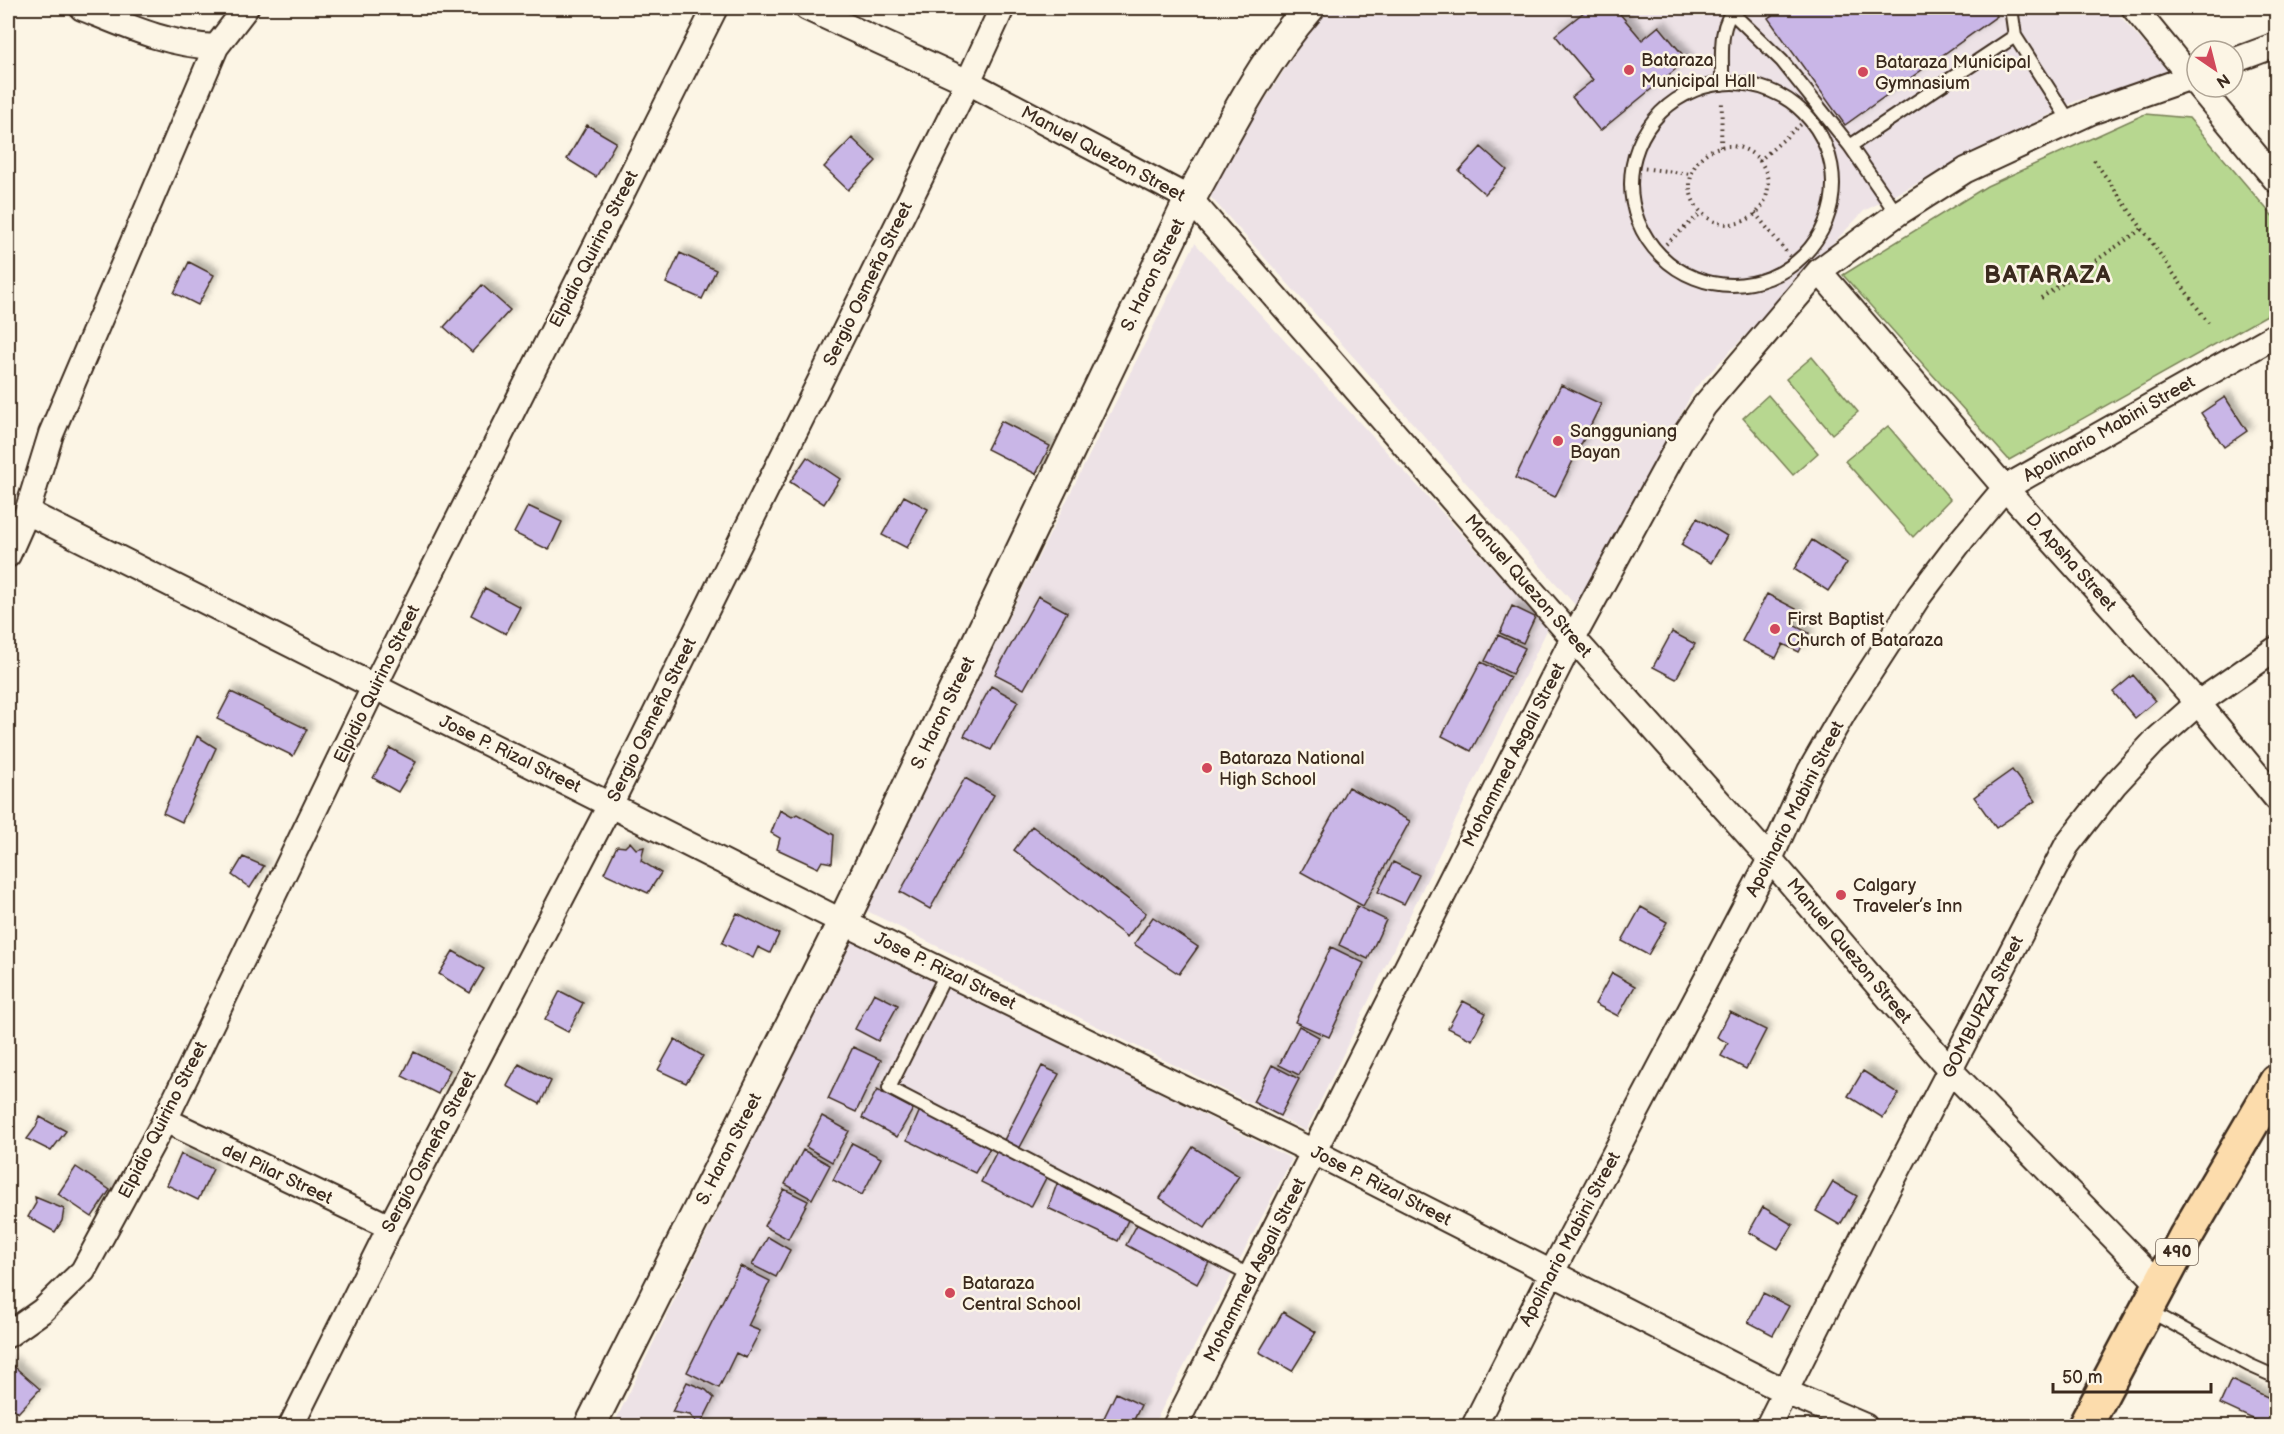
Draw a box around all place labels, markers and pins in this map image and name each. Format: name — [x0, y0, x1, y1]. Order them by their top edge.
place label: Bataraza Municipal Hall — [1641, 50, 1756, 92]
place label: Bataraza Municipal Gymnasium — [1875, 52, 2031, 94]
marker: Bataraza Municipal Hall — [1622, 63, 1636, 77]
marker: Bataraza Municipal Gymnasium — [1856, 65, 1870, 79]
place label: Sangguniang Bayan — [1570, 421, 1677, 463]
marker: Sangguniang Bayan — [1551, 434, 1565, 448]
place label: First Baptist Church of Bataraza — [1787, 609, 1943, 651]
marker: First Baptist Church of Bataraza — [1768, 622, 1782, 636]
place label: Bataraza National High School — [1219, 748, 1365, 790]
marker: Bataraza National High School — [1200, 761, 1214, 775]
place label: Calgary Traveler’s Inn — [1853, 875, 1962, 917]
marker: Calgary Traveler’s Inn — [1834, 888, 1848, 902]
place label: Bataraza Central School — [962, 1273, 1081, 1315]
marker: Bataraza Central School — [943, 1286, 957, 1300]

